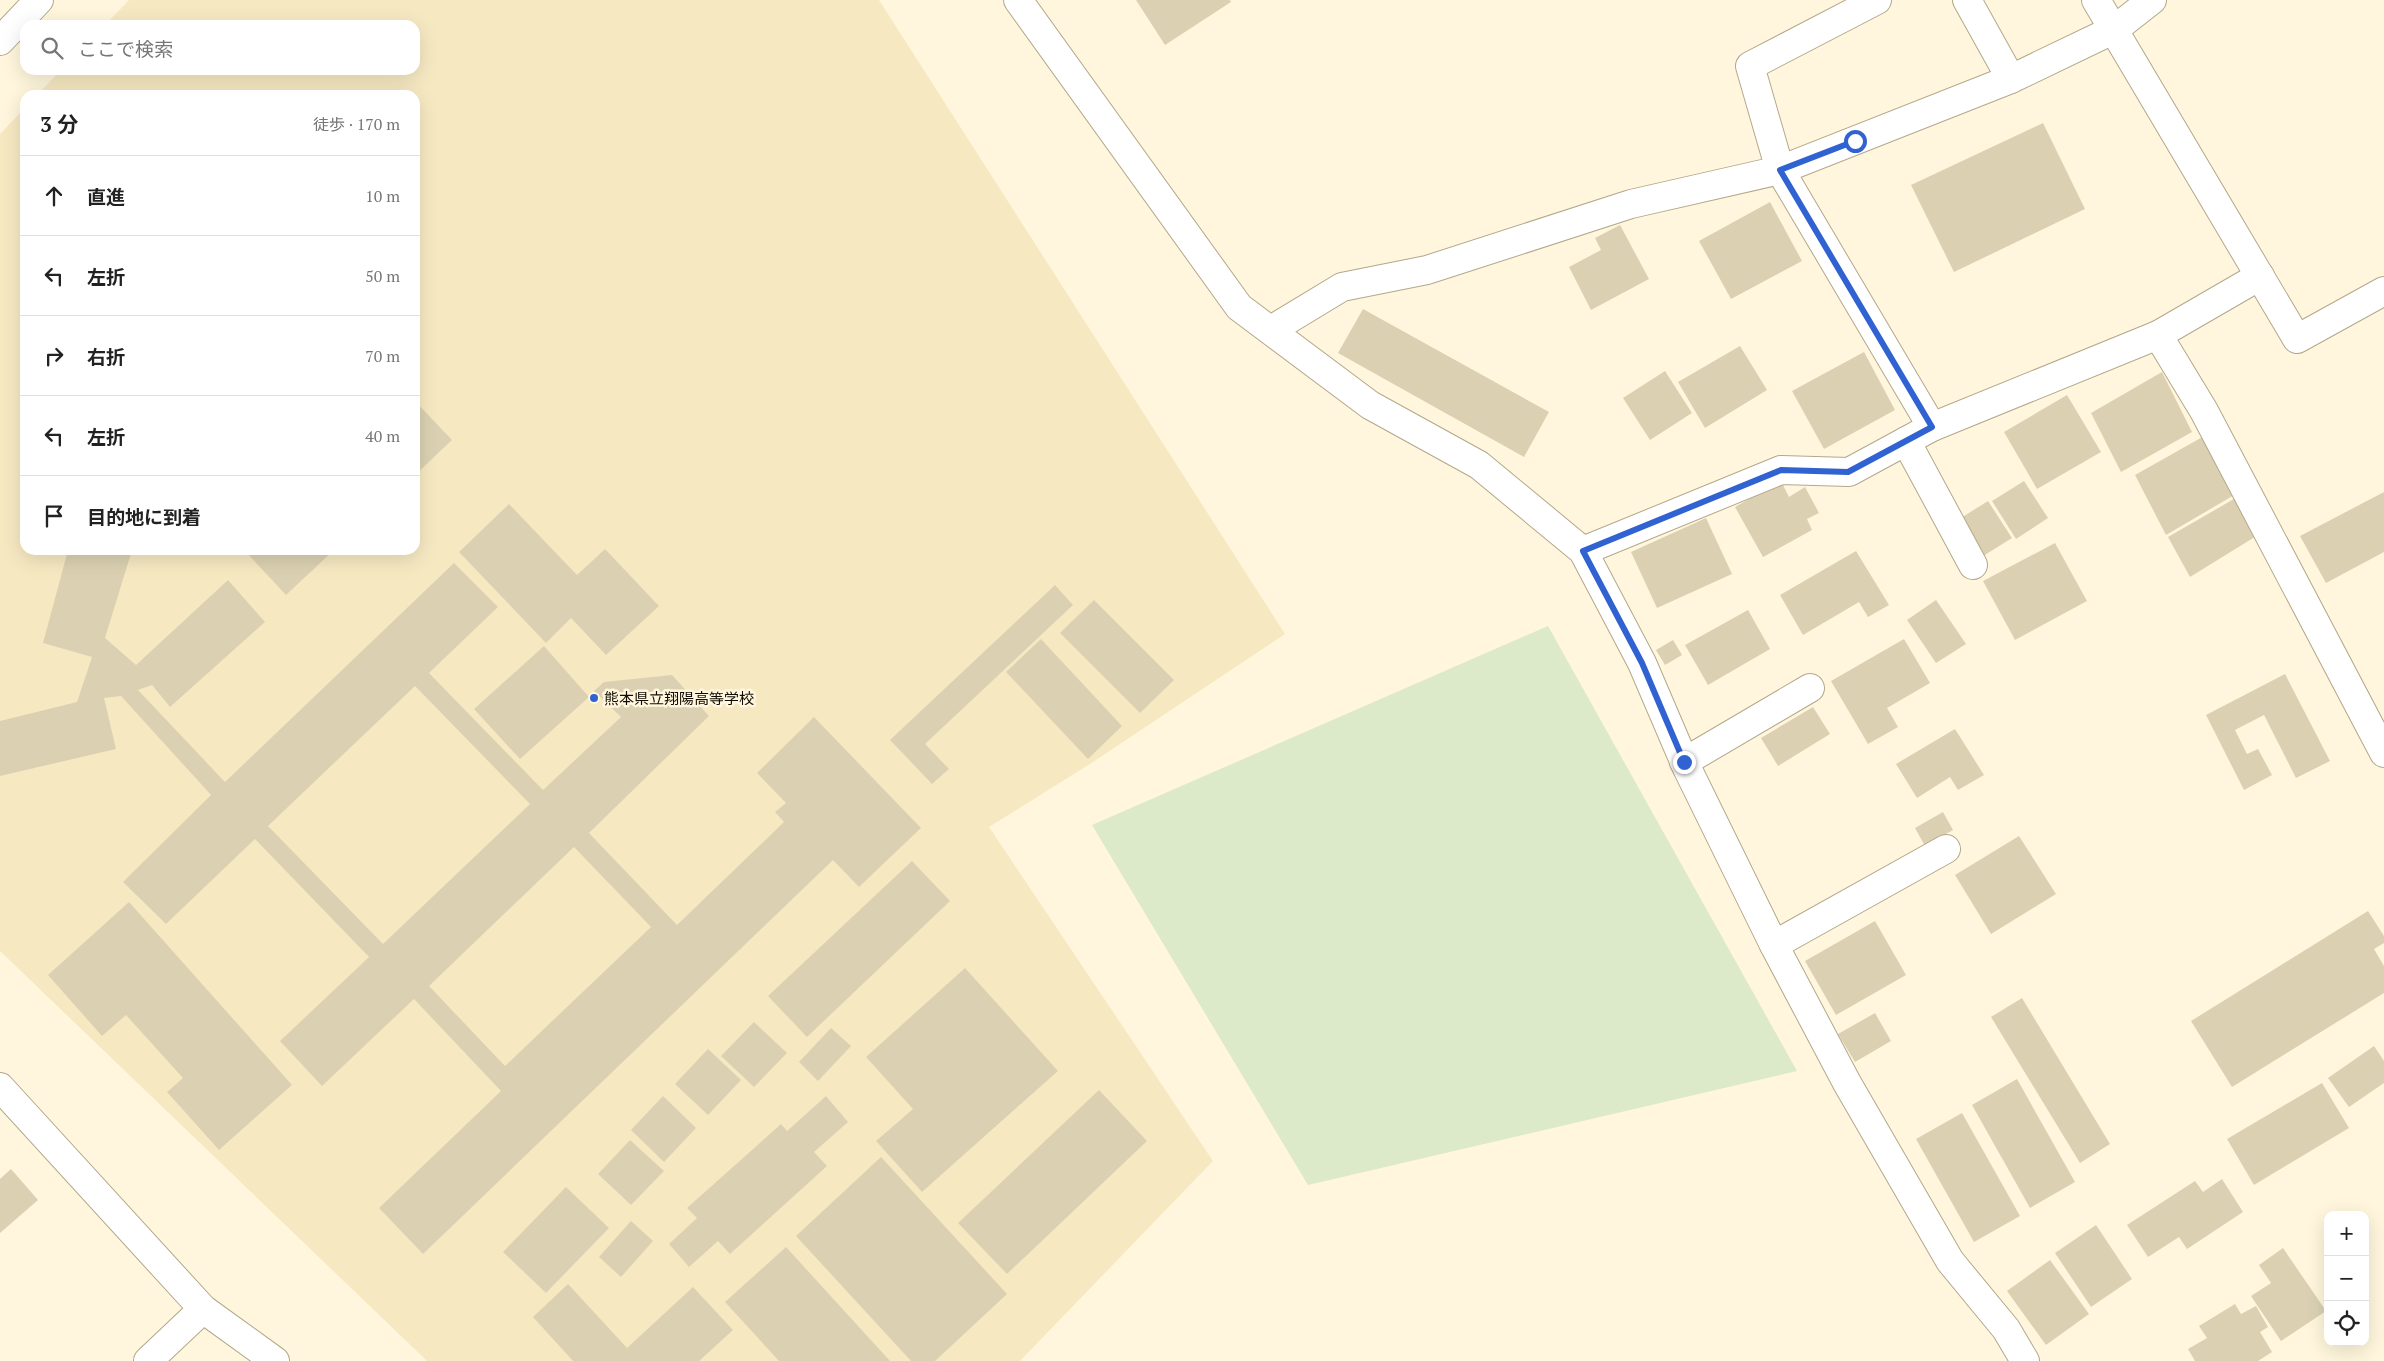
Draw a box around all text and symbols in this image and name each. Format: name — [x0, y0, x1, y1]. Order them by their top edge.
search box — [20, 20, 420, 75]
icon: search — [38, 34, 66, 62]
text: ここで検索 — [78, 36, 173, 61]
text: 3 分 — [40, 110, 79, 138]
text: 徒歩 · 170 m — [313, 113, 400, 135]
route start — [1844, 130, 1867, 153]
icon: ahead — [40, 182, 68, 210]
text: 直進 — [87, 184, 125, 209]
text: 10 m — [365, 185, 400, 207]
icon: left — [40, 262, 68, 290]
text: 左折 — [87, 264, 125, 289]
text: 50 m — [365, 265, 400, 287]
icon: right — [40, 342, 68, 370]
text: 右折 — [87, 344, 125, 369]
text: 70 m — [365, 345, 400, 367]
icon: left — [40, 422, 68, 450]
text: 左折 — [87, 424, 125, 449]
text: 40 m — [365, 425, 400, 447]
icon: arrive — [40, 502, 68, 530]
text: 目的地に到着 — [87, 504, 201, 529]
place label: 熊本県立翔陽高等学校 — [604, 688, 754, 708]
marker: 熊本県立翔陽高等学校 — [588, 692, 600, 704]
route end — [1673, 751, 1696, 774]
map controls — [2324, 1211, 2369, 1346]
button: + — [2324, 1211, 2369, 1256]
button: − — [2324, 1256, 2369, 1301]
button: locate — [2324, 1301, 2369, 1346]

